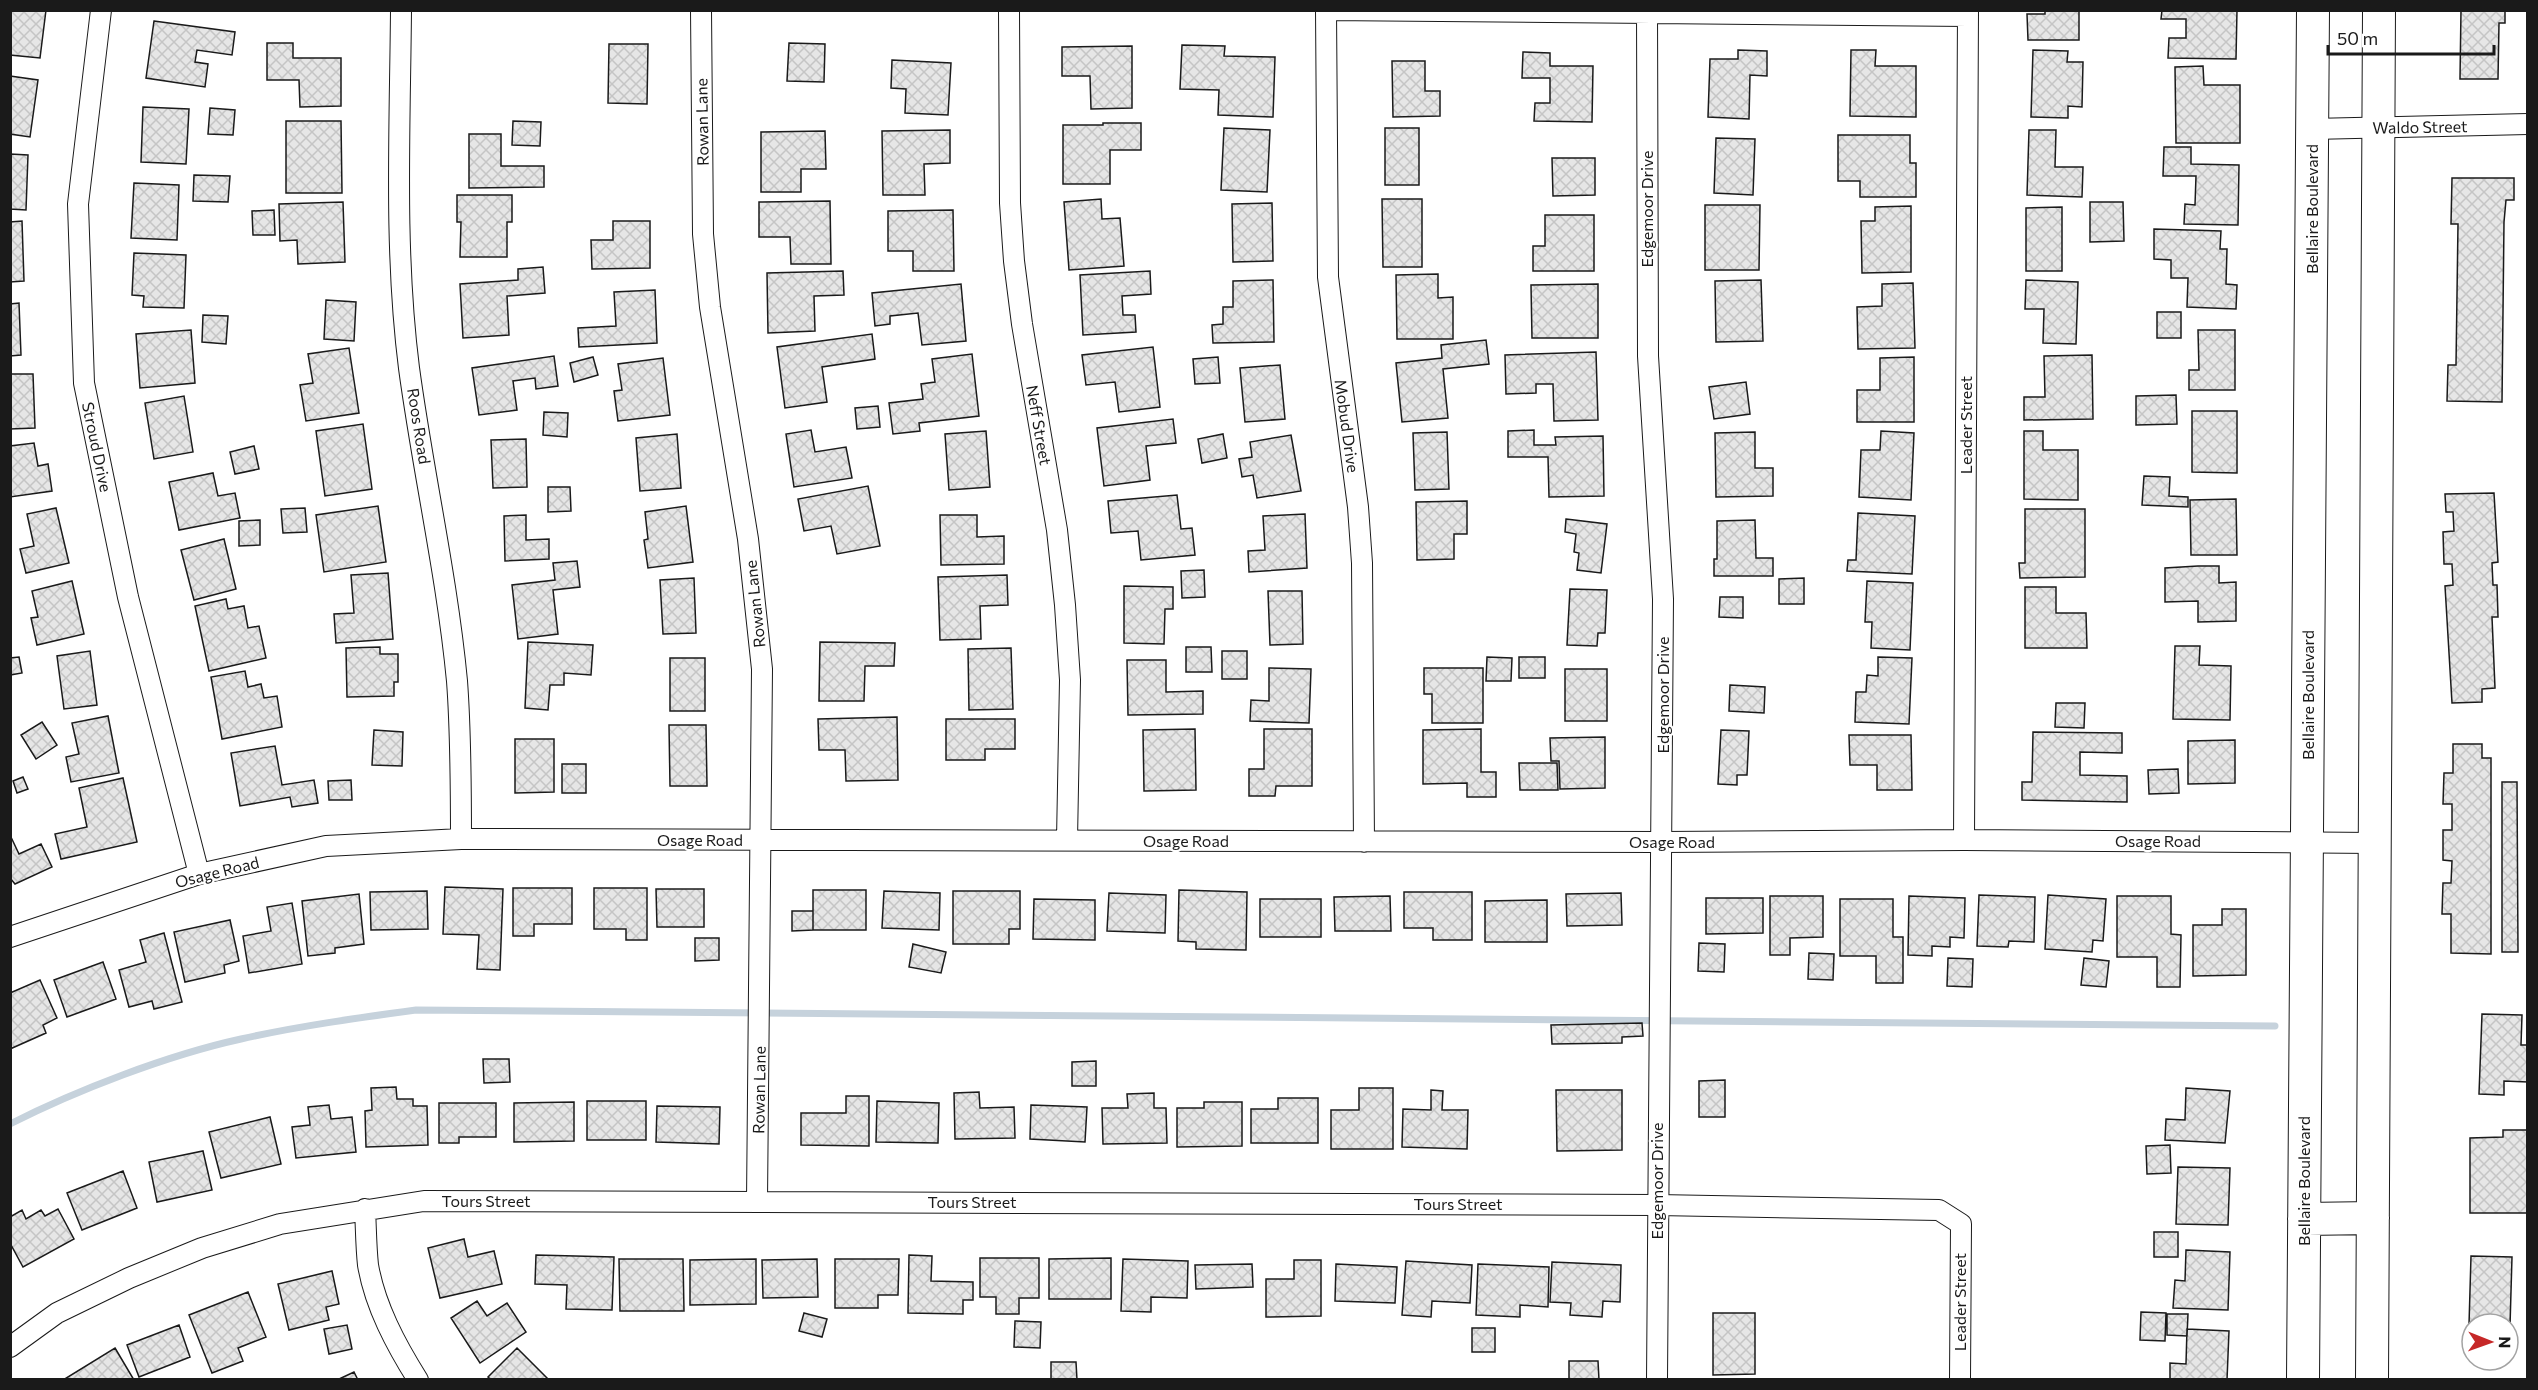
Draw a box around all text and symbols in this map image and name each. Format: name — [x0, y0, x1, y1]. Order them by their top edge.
scale bar — [2328, 18, 2494, 56]
text: 50 m — [2337, 27, 2378, 49]
street label: Rowan Lane — [691, 78, 712, 166]
street label: Waldo Street — [2372, 116, 2468, 137]
street label: Bellaire Boulevard — [2302, 144, 2321, 274]
street label: Edgemoor Drive — [1637, 151, 1656, 267]
street label: Leader Street — [1956, 375, 1975, 474]
street label: Mobud Drive — [1332, 378, 1363, 474]
street label: Neff Street — [1023, 383, 1056, 467]
street label: Roos Road — [404, 386, 435, 465]
street label: Stroud Drive — [79, 400, 116, 494]
street label: Rowan Lane — [740, 559, 769, 649]
street label: Bellaire Boulevard — [2298, 630, 2317, 760]
street label: Edgemoor Drive — [1653, 637, 1672, 753]
street label: Osage Road — [657, 830, 743, 849]
street label: Osage Road — [1143, 831, 1229, 850]
street label: Osage Road — [2115, 831, 2201, 850]
street label: Osage Road — [1629, 832, 1715, 851]
street label: Osage Road — [173, 852, 261, 891]
street label: Rowan Lane — [748, 1046, 769, 1134]
street label: Bellaire Boulevard — [2294, 1116, 2313, 1246]
street label: Edgemoor Drive — [1647, 1123, 1666, 1239]
street label: Tours Street — [441, 1191, 531, 1210]
street label: Tours Street — [927, 1192, 1017, 1211]
street label: Tours Street — [1413, 1194, 1503, 1213]
street label: Leader Street — [1950, 1252, 1969, 1351]
north arrow — [2460, 1312, 2520, 1372]
text: N — [2496, 1336, 2515, 1348]

